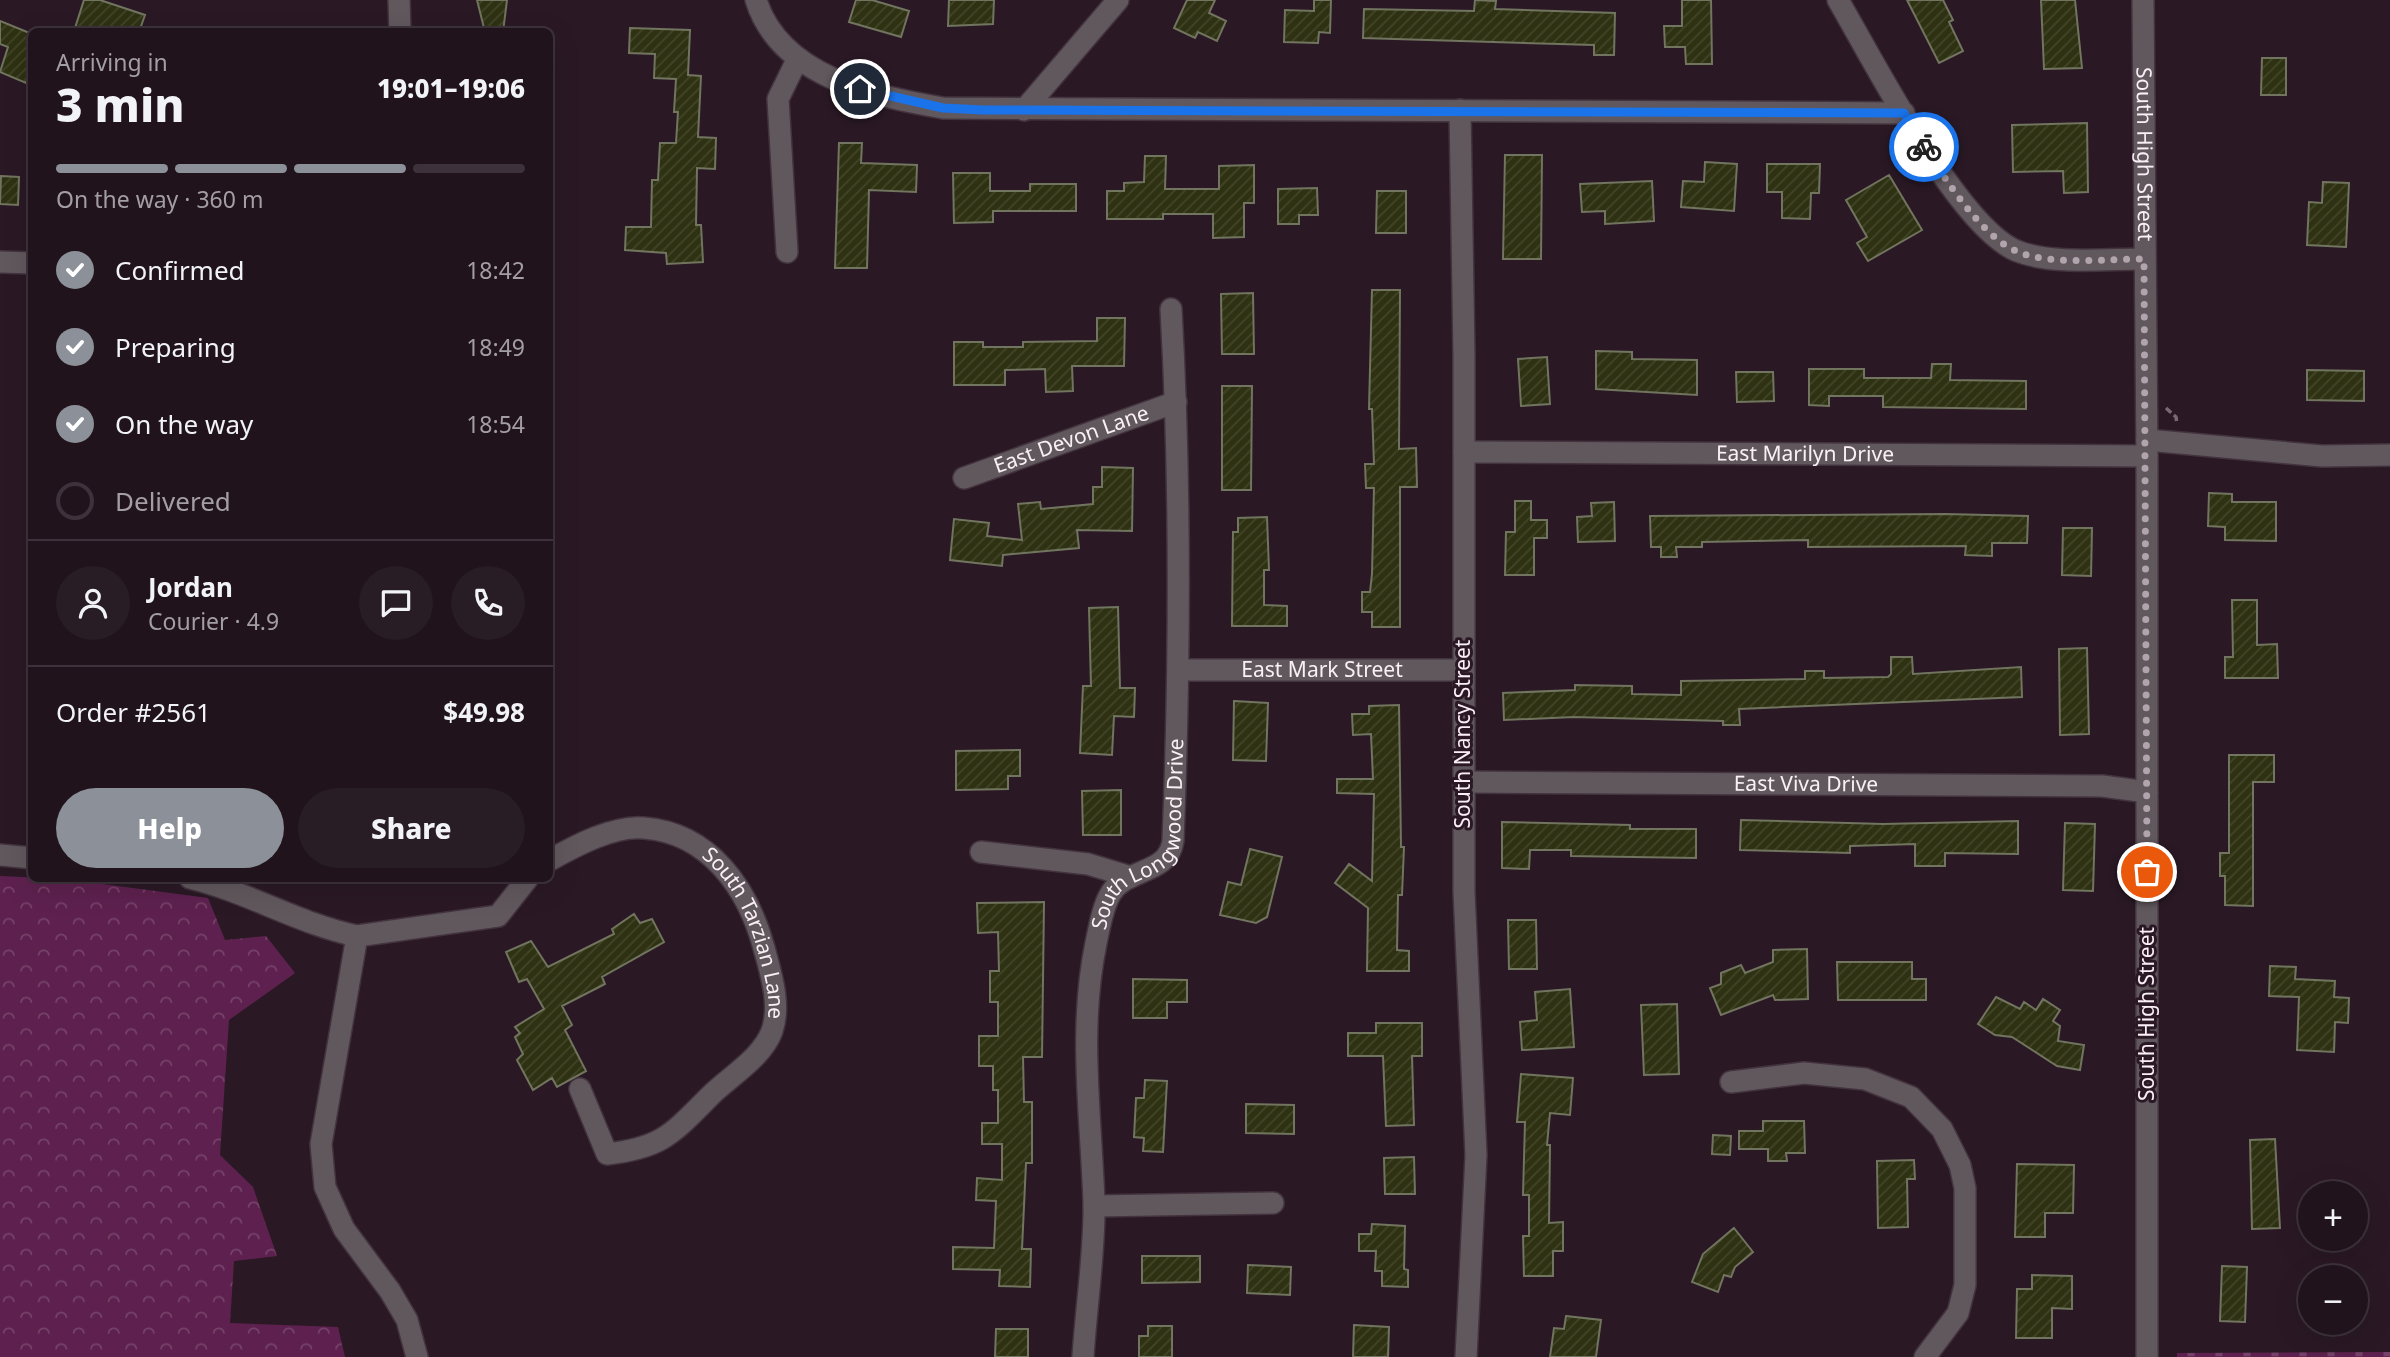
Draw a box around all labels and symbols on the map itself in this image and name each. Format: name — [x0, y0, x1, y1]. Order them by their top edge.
pin — [830, 59, 890, 119]
street label: South High Street — [2131, 67, 2160, 242]
courier — [1889, 112, 1959, 182]
street label: East Devon Lane — [990, 398, 1152, 479]
street label: East Marilyn Drive — [1716, 438, 1894, 468]
street label: South Nancy Street — [1448, 639, 1476, 828]
street label: East Mark Street — [1241, 655, 1403, 683]
street label: South Longwood Drive — [1084, 738, 1189, 932]
street label: East Viva Drive — [1734, 769, 1878, 798]
street label: South Tarzian Lane — [697, 840, 791, 1020]
pin — [2117, 842, 2177, 902]
street label: South High Street — [2132, 926, 2160, 1101]

